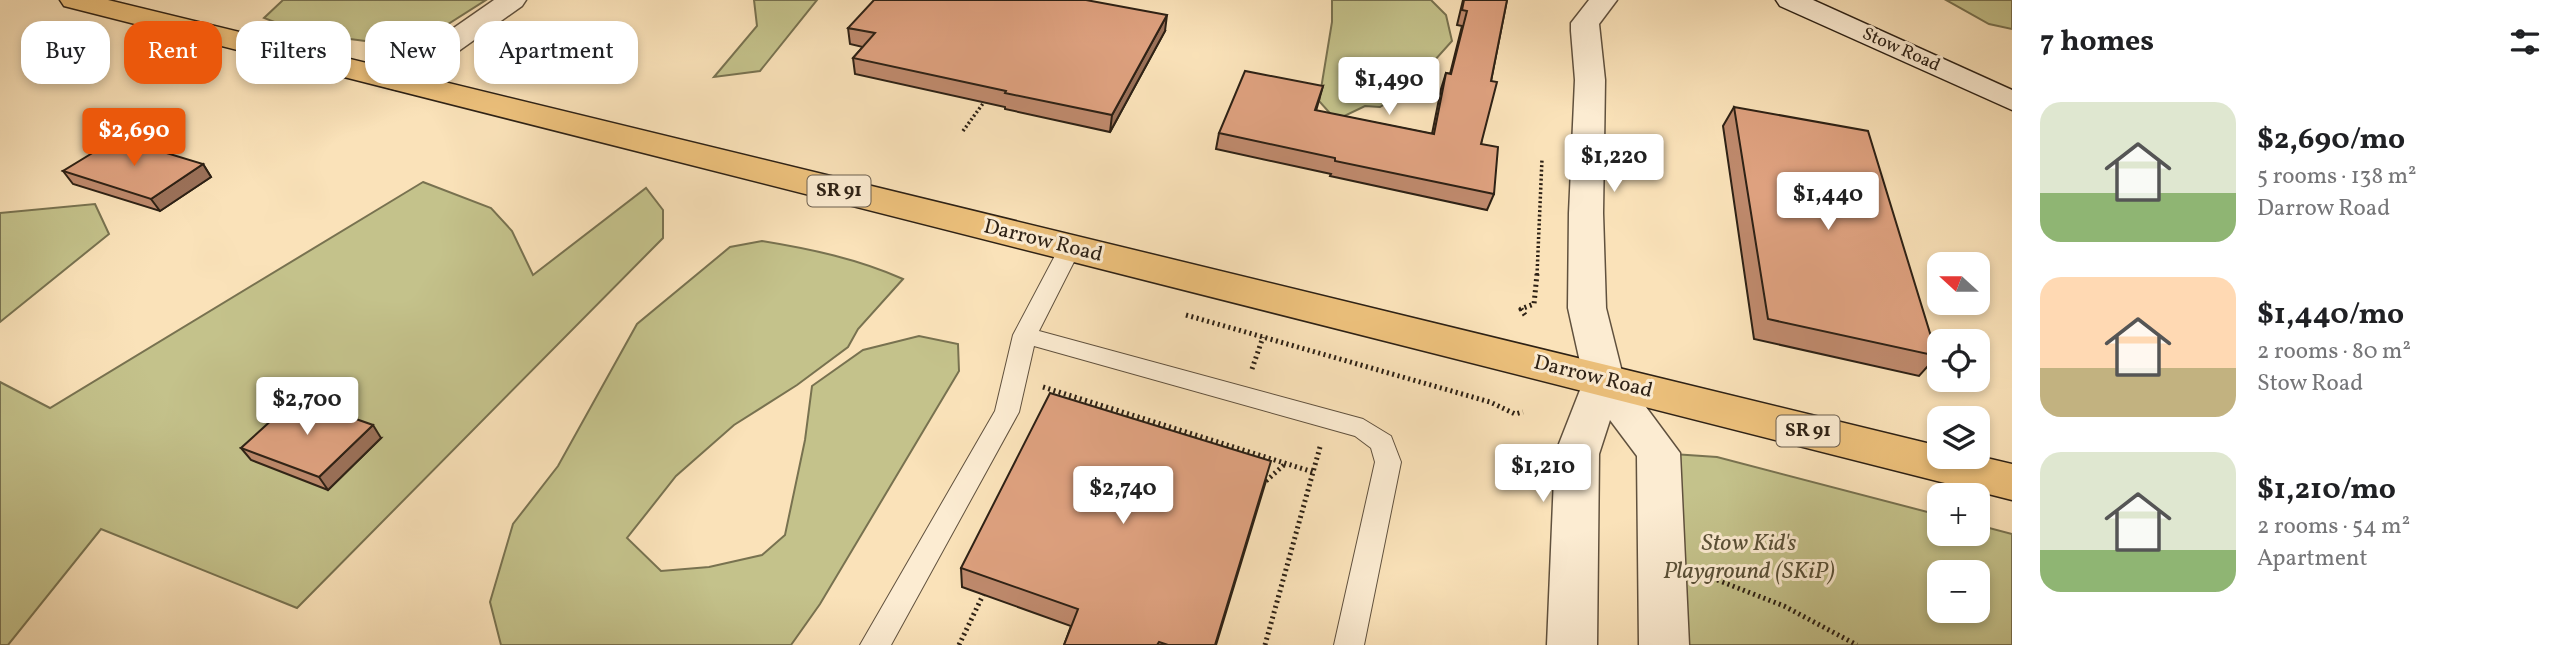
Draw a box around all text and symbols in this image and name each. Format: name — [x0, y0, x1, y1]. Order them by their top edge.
chip: Buy — [21, 21, 110, 84]
chip: Rent — [124, 21, 222, 84]
chip: Filters — [236, 21, 351, 84]
chip: New — [365, 21, 460, 84]
chip: Apartment — [474, 21, 638, 84]
text: 7 homes — [2040, 21, 2154, 63]
street label: Stow Road — [1858, 22, 1944, 78]
icon: filters — [2506, 23, 2544, 61]
pin: $1,490 — [1332, 58, 1446, 117]
text: $1,490 — [1354, 64, 1424, 96]
pin: $2,690 — [77, 108, 191, 168]
text: $2,690 — [98, 115, 170, 147]
text: $2,690/mo — [2257, 119, 2405, 161]
icon: home — [2096, 130, 2180, 214]
pin: $1,220 — [1557, 134, 1671, 194]
text: $1,220 — [1581, 141, 1647, 173]
text: 5 rooms · 138 m² — [2257, 161, 2417, 193]
pin: $1,440 — [1771, 173, 1885, 232]
road number: SR 91 — [808, 176, 870, 206]
text: $1,440 — [1793, 179, 1863, 211]
text: Darrow Road — [2257, 193, 2390, 225]
street label: Darrow Road — [981, 212, 1105, 270]
north arrow — [1927, 252, 1990, 315]
map controls — [1927, 252, 1990, 623]
text: $1,440/mo — [2257, 294, 2404, 336]
icon: home — [2096, 305, 2180, 389]
button: locate — [1927, 329, 1990, 392]
text: 2 rooms · 80 m² — [2257, 336, 2411, 368]
street label: Darrow Road — [1531, 348, 1655, 406]
text: Stow Road — [2257, 368, 2363, 400]
pin: $2,700 — [250, 378, 364, 437]
text: $2,700 — [272, 384, 342, 416]
button: layers — [1927, 406, 1990, 469]
road number: SR 91 — [1776, 416, 1840, 446]
pin: $1,210 — [1486, 444, 1600, 504]
text: $1,210 — [1511, 451, 1575, 483]
pin: $2,740 — [1066, 466, 1180, 526]
text: $1,210/mo — [2257, 469, 2396, 511]
text: $2,740 — [1089, 473, 1157, 505]
icon: home — [2096, 480, 2180, 564]
button: + — [1927, 483, 1990, 546]
text: 2 rooms · 54 m² — [2257, 511, 2410, 543]
park label: Stow Kid's Playground (SKiP) — [1663, 527, 1835, 589]
text: Apartment — [2257, 543, 2368, 575]
button: − — [1927, 560, 1990, 623]

